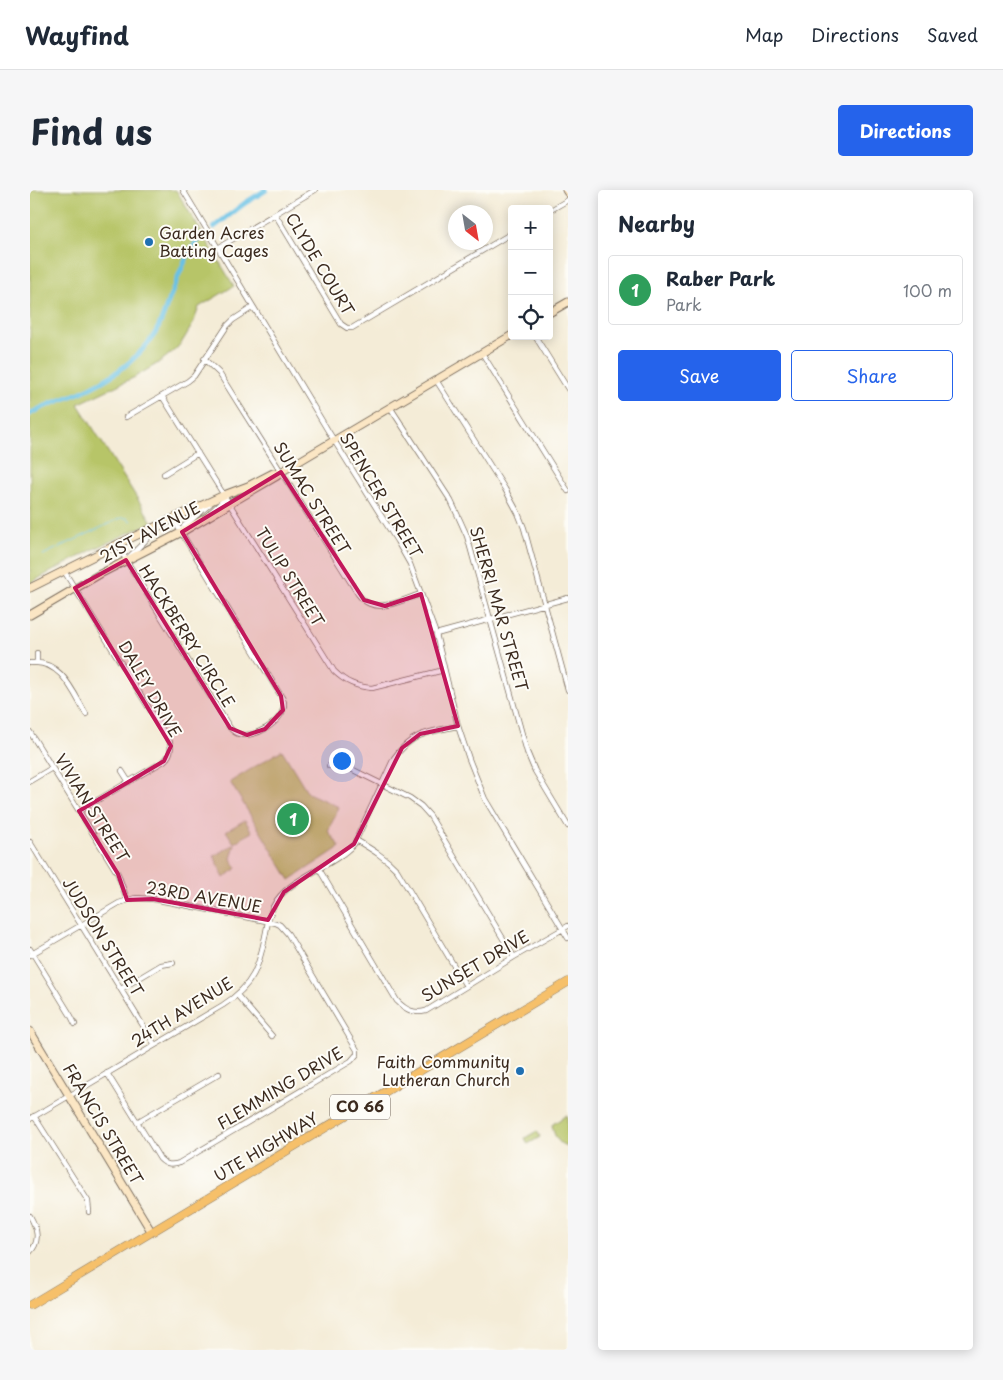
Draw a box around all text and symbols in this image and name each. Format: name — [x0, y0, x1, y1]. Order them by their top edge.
text: Wayfind — [25, 17, 129, 53]
text: Map — [745, 21, 783, 48]
text: Directions — [811, 21, 899, 48]
text: Saved — [927, 21, 978, 48]
text: Find us — [30, 104, 152, 157]
button: Directions — [838, 105, 973, 156]
north arrow — [448, 205, 493, 250]
map controls — [508, 205, 553, 340]
button: + — [508, 205, 553, 250]
text: Nearby — [618, 207, 695, 239]
street label: CLYDE COURT — [281, 208, 361, 320]
place label: Garden Acres Batting Cages — [159, 220, 269, 262]
marker: Garden Acres Batting Cages — [143, 236, 155, 248]
button: − — [508, 250, 553, 295]
text: Raber Park — [666, 264, 775, 292]
text: 1 — [631, 278, 639, 302]
text: 100 m — [903, 278, 952, 302]
text: Park — [666, 292, 702, 316]
button: locate — [508, 295, 553, 340]
button: Save — [618, 350, 781, 401]
button: Share — [791, 350, 953, 401]
street label: SPENCER STREET — [335, 427, 429, 562]
street label: SUMAC STREET — [268, 436, 357, 559]
street label: 21ST AVENUE — [95, 495, 204, 568]
street label: TULIP STREET — [251, 522, 331, 631]
street label: SHERRI MAR STREET — [465, 523, 535, 694]
street label: HACKBERRY CIRCLE — [134, 559, 242, 712]
street label: DALEY DRIVE — [114, 636, 188, 741]
street label: VIVIAN STREET — [50, 748, 136, 867]
your location — [329, 748, 355, 774]
pin: 1 — [277, 800, 309, 838]
street label: JUDSON STREET — [58, 872, 150, 1001]
street label: 23RD AVENUE — [145, 874, 264, 918]
street label: SUNSET DRIVE — [416, 923, 533, 1007]
street label: 24TH AVENUE — [126, 970, 237, 1052]
street label: FLEMMING DRIVE — [212, 1040, 347, 1134]
place label: Faith Community Lutheran Church — [377, 1049, 510, 1091]
street label: FRANCIS STREET — [58, 1058, 150, 1189]
marker: Faith Community Lutheran Church — [514, 1065, 526, 1077]
road number: CO 66 — [330, 1094, 390, 1120]
street label: UTE HIGHWAY — [209, 1105, 322, 1187]

